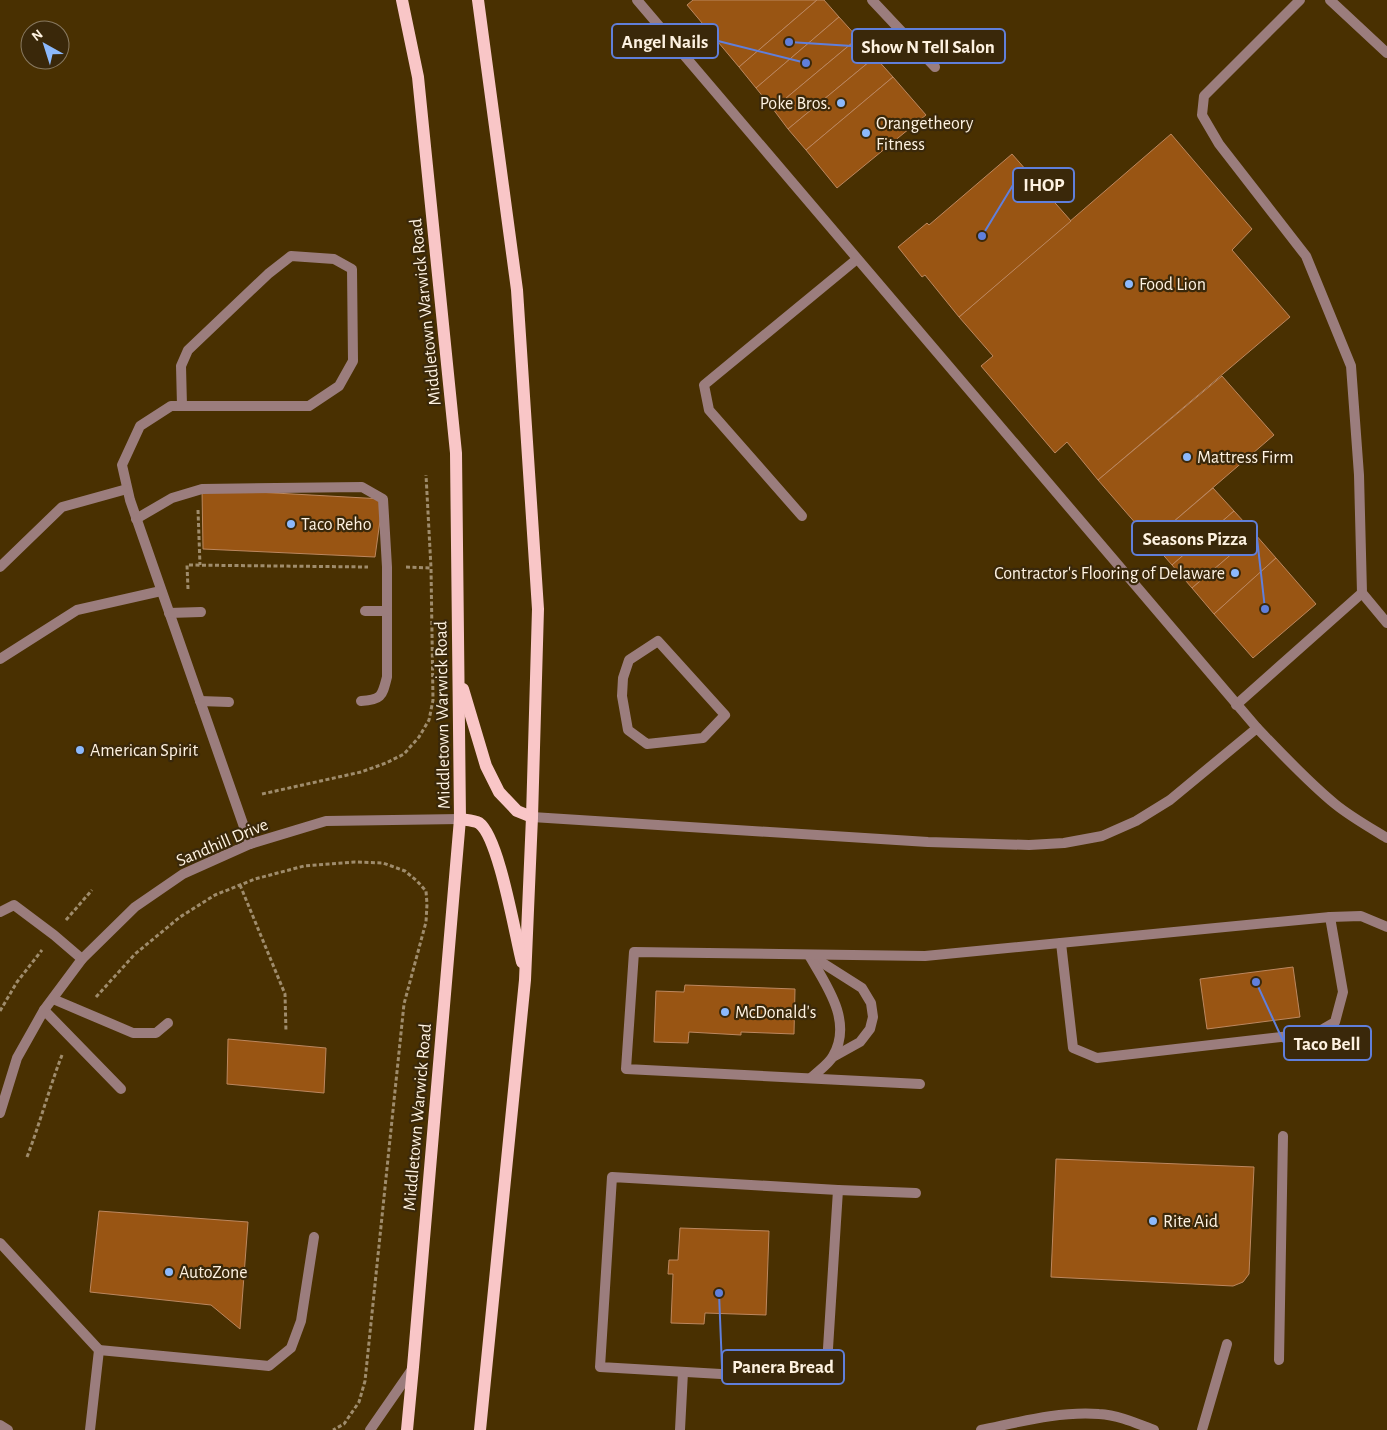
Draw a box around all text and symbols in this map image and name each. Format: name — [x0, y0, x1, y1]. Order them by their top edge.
north arrow — [20, 20, 70, 70]
callout: Angel Nails — [612, 24, 718, 58]
text: N — [29, 27, 46, 44]
callout: Show N Tell Salon — [852, 29, 1005, 63]
text: Angel Nails — [622, 33, 708, 52]
text: Show N Tell Salon — [861, 38, 995, 57]
place label: Poke Bros. — [760, 95, 831, 113]
marker: Poke Bros. — [835, 97, 847, 109]
place label: Orangetheory Fitness — [876, 115, 974, 154]
marker: Orangetheory Fitness — [860, 127, 872, 139]
callout: IHOP — [1013, 168, 1074, 202]
text: IHOP — [1023, 176, 1065, 195]
street label: Middletown Warwick Road — [407, 217, 445, 406]
place label: Food Lion — [1139, 276, 1206, 294]
marker: Food Lion — [1123, 278, 1135, 290]
place label: Mattress Firm — [1197, 449, 1294, 467]
marker: Mattress Firm — [1181, 451, 1193, 463]
place label: Taco Reho — [301, 516, 372, 534]
marker: Taco Reho — [285, 518, 297, 530]
callout: Seasons Pizza — [1132, 521, 1257, 555]
text: Seasons Pizza — [1143, 530, 1247, 549]
place label: Contractor's Flooring of Delaware — [994, 565, 1225, 583]
marker: Contractor's Flooring of Delaware — [1229, 567, 1241, 579]
street label: Middletown Warwick Road — [432, 621, 454, 809]
place label: American Spirit — [90, 742, 198, 760]
marker: American Spirit — [74, 744, 86, 756]
street label: Sandhill Drive — [174, 816, 271, 870]
place label: McDonald's — [735, 1004, 817, 1022]
marker: McDonald's — [719, 1006, 731, 1018]
street label: Middletown Warwick Road — [401, 1023, 435, 1212]
callout: Taco Bell — [1284, 1026, 1371, 1060]
text: Taco Bell — [1294, 1035, 1360, 1054]
place label: Rite Aid — [1163, 1213, 1218, 1231]
marker: Rite Aid — [1147, 1215, 1159, 1227]
place label: AutoZone — [179, 1264, 248, 1282]
marker: AutoZone — [163, 1266, 175, 1278]
callout: Panera Bread — [722, 1350, 844, 1384]
text: Panera Bread — [732, 1358, 834, 1377]

